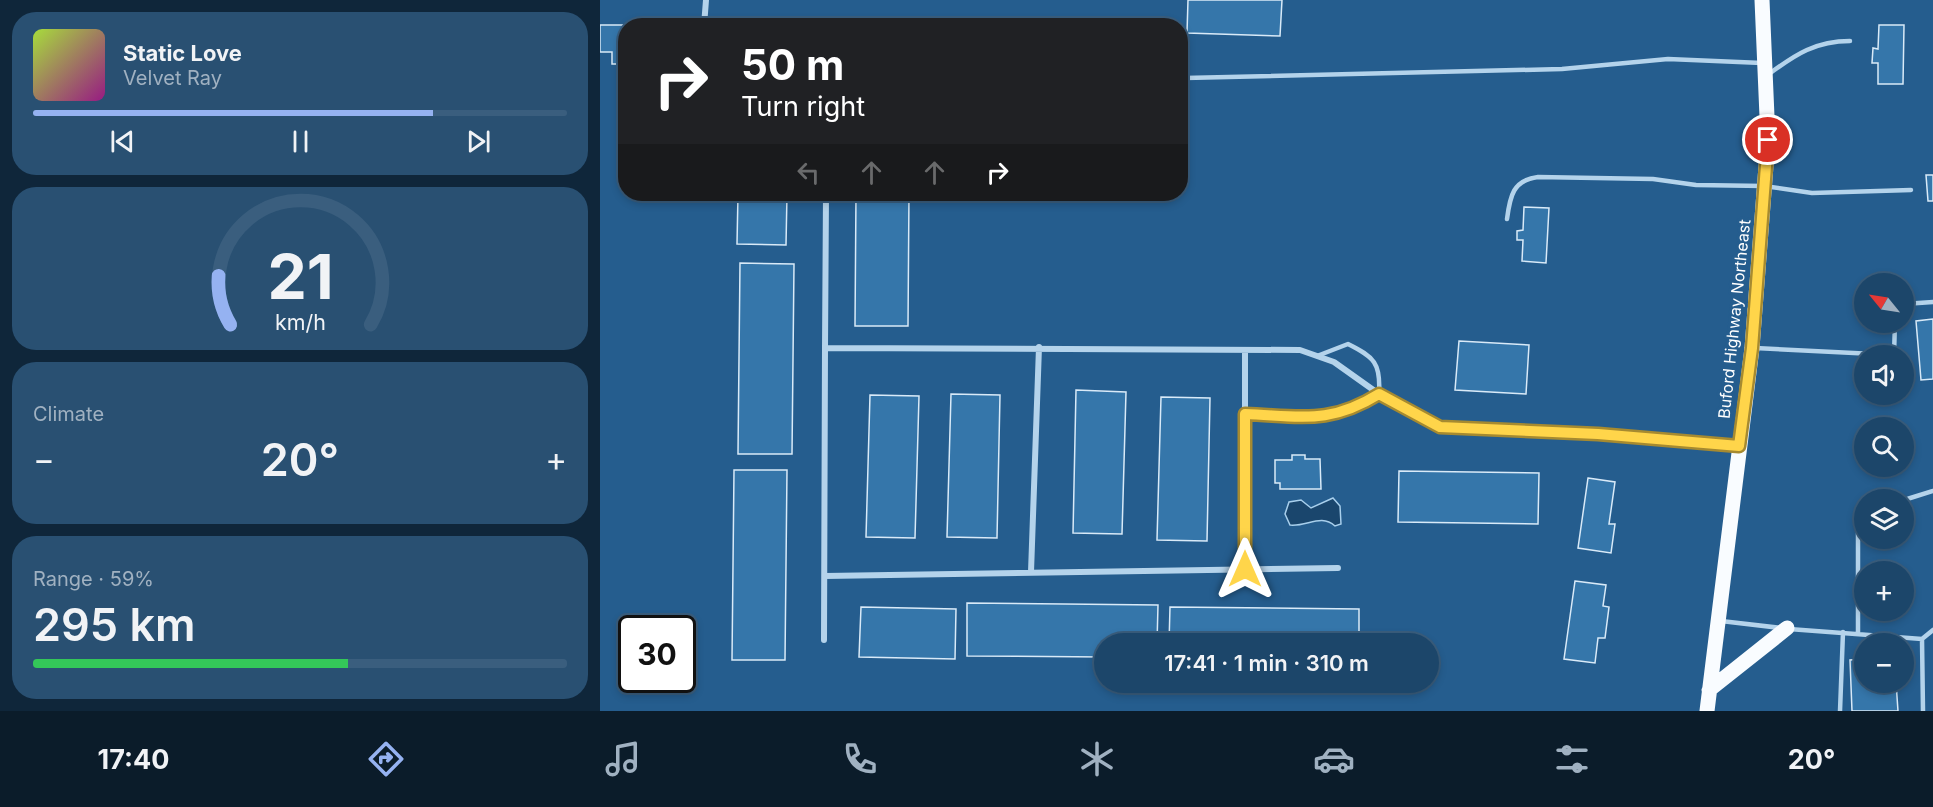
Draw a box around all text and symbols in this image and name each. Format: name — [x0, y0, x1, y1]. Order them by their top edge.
text: 50 m — [741, 39, 844, 90]
text: Static Love — [123, 40, 242, 66]
icon: right — [642, 42, 720, 120]
text: Velvet Ray — [123, 66, 222, 90]
text: Turn right — [741, 90, 865, 123]
pin — [1742, 114, 1793, 165]
icon: arrive — [1751, 123, 1784, 156]
icon: previous — [106, 125, 139, 158]
icon: pause — [284, 125, 317, 158]
icon: next — [462, 125, 495, 158]
icon: left — [792, 156, 825, 189]
icon: ahead — [855, 156, 888, 189]
icon: ahead — [918, 156, 951, 189]
icon: right — [981, 156, 1014, 189]
street label: Buford Highway Northeast — [1714, 218, 1754, 420]
text: 21 — [267, 239, 333, 314]
north arrow — [1854, 273, 1914, 333]
map controls — [1854, 273, 1914, 693]
text: km/h — [275, 310, 325, 336]
button: sound — [1854, 345, 1914, 405]
text: Climate — [33, 402, 104, 426]
button: search — [1854, 417, 1914, 477]
text: 20° — [261, 432, 339, 487]
text: − — [33, 439, 55, 479]
text: + — [545, 439, 567, 479]
button: layers — [1854, 489, 1914, 549]
position arrow — [1213, 537, 1277, 601]
button: + — [1854, 561, 1914, 621]
text: Range · 59% — [33, 567, 154, 591]
text: 295 km — [33, 597, 196, 652]
speed limit sign: 30 — [618, 615, 696, 693]
button: − — [1854, 633, 1914, 693]
text: 17:41 · 1 min · 310 m — [1164, 650, 1369, 676]
icon: directions — [365, 738, 407, 780]
icon: music — [602, 738, 644, 780]
icon: phone — [839, 738, 881, 780]
icon: climate — [1076, 738, 1118, 780]
icon: car — [1313, 738, 1355, 780]
icon: filters — [1551, 738, 1593, 780]
text: 17:40 — [98, 743, 170, 776]
text: 20° — [1788, 743, 1835, 776]

